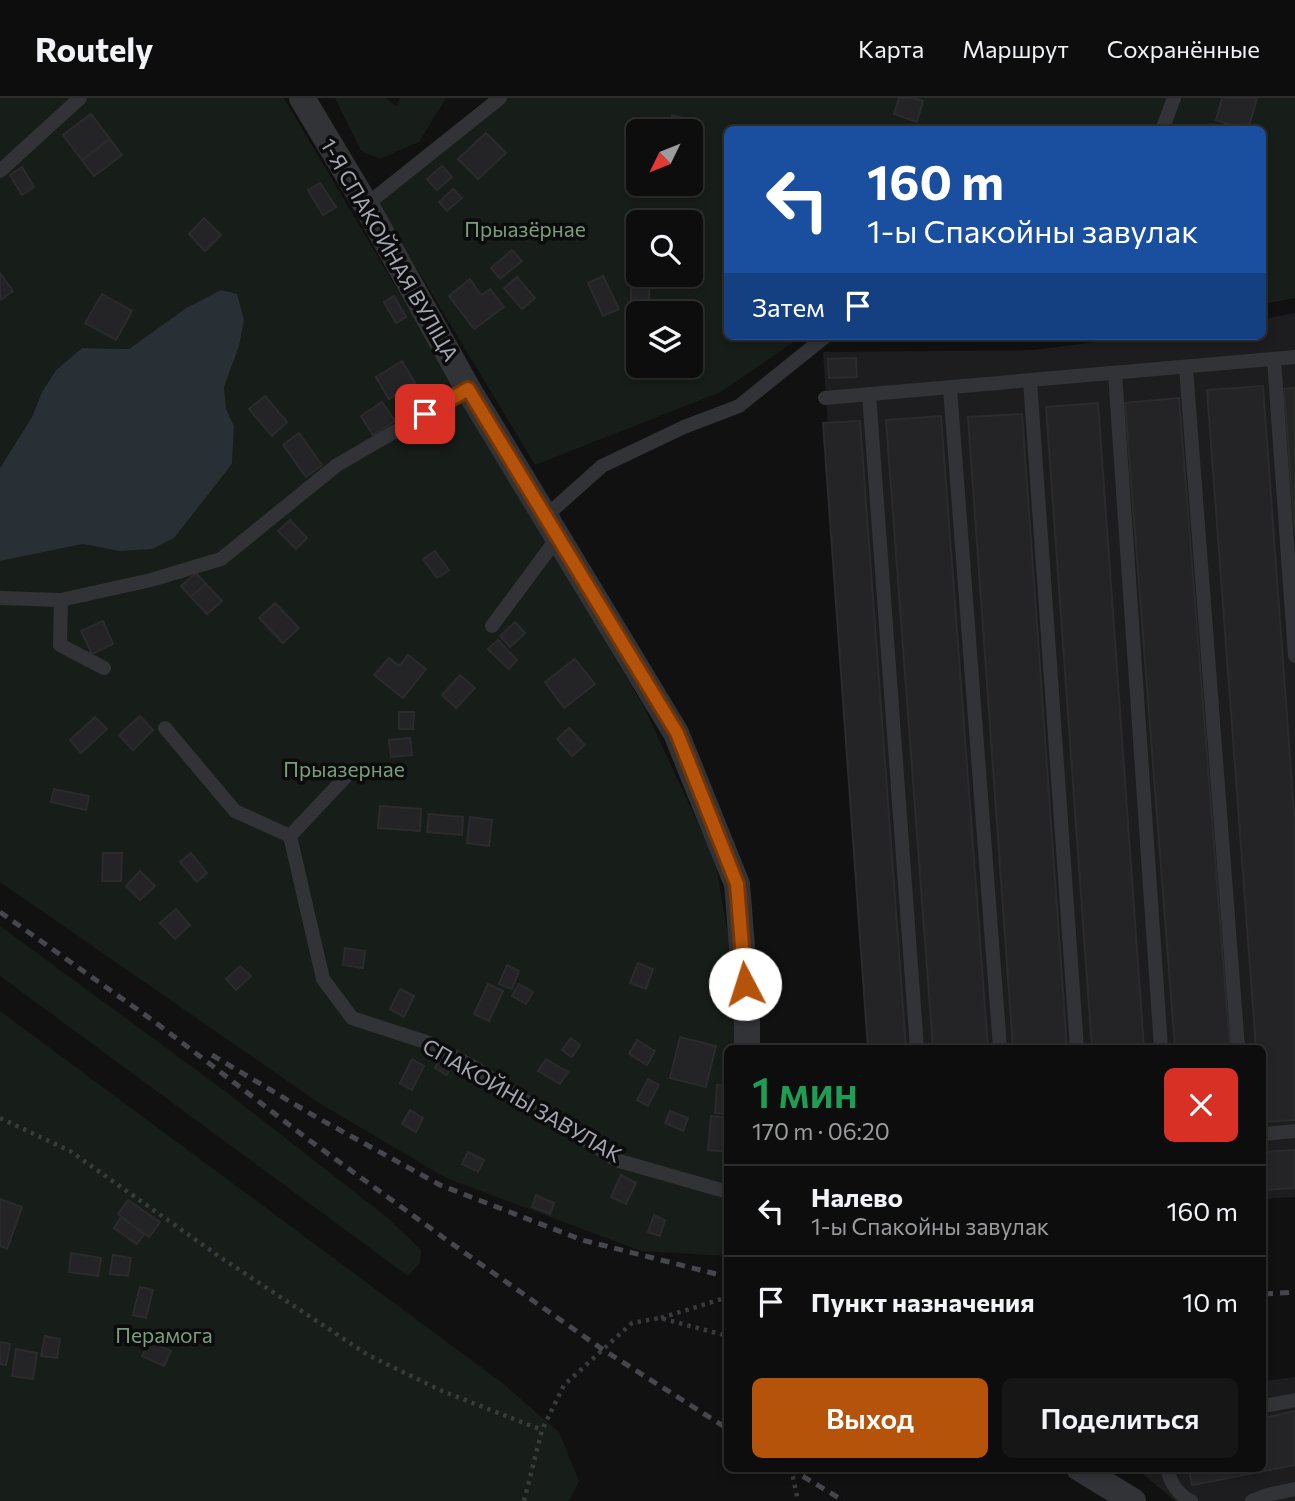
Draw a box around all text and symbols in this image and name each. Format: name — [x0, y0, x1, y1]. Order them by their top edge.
text: Routely — [35, 28, 153, 69]
text: Карта — [858, 34, 924, 63]
text: Маршрут — [962, 34, 1069, 63]
text: Сохранённые — [1107, 34, 1260, 63]
north arrow — [626, 119, 704, 196]
map controls — [626, 119, 703, 378]
street label: 1-Я СПАКОЙНАЯ ВУЛІЦА — [316, 134, 464, 365]
text: 160 m — [867, 150, 1004, 210]
icon: left — [752, 154, 843, 245]
button: search — [626, 210, 703, 287]
text: 1-ы Спакойны завулак — [867, 210, 1198, 250]
park label: Прыазёрнае — [464, 216, 586, 241]
icon: arrive — [839, 287, 877, 325]
text: Затем — [752, 291, 825, 322]
button: layers — [626, 301, 703, 378]
pin — [395, 384, 455, 444]
icon: arrive — [406, 395, 444, 433]
park label: Прыазернае — [283, 756, 405, 781]
position arrow — [708, 947, 782, 1021]
street label: СПАКОЙНЫ ЗАВУЛАК — [419, 1032, 627, 1167]
text: 1 мин — [752, 1065, 858, 1117]
button: close — [1164, 1068, 1238, 1142]
text: 170 m · 06:20 — [752, 1117, 890, 1145]
text: Налево — [811, 1181, 903, 1212]
icon: left — [752, 1192, 790, 1230]
text: 160 m — [1166, 1195, 1238, 1226]
text: 1-ы Спакойны завулак — [811, 1212, 1049, 1240]
icon: arrive — [752, 1283, 790, 1321]
text: Пункт назначения — [811, 1286, 1035, 1317]
text: 10 m — [1182, 1286, 1238, 1317]
park label: Перамога — [115, 1322, 213, 1347]
button: Выход — [752, 1378, 988, 1458]
button: Поделиться — [1002, 1378, 1238, 1458]

